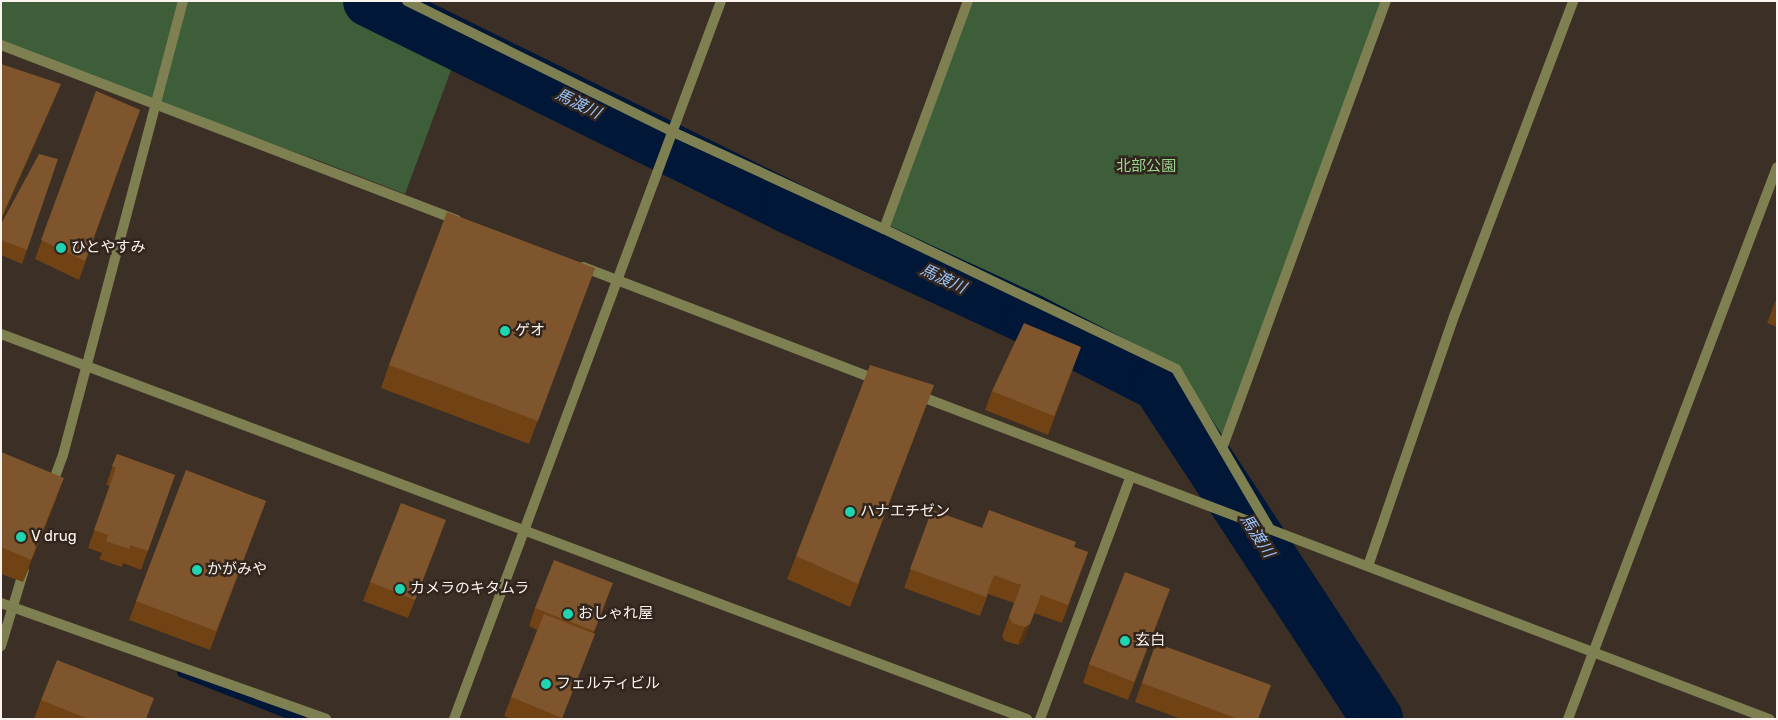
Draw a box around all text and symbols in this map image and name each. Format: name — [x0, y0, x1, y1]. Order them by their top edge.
water label: 馬渡川 — [552, 85, 604, 123]
park label: 北部公園 — [1116, 158, 1176, 176]
place label: ひとやすみ — [71, 239, 146, 257]
marker: ひとやすみ — [55, 242, 67, 254]
water label: 馬渡川 — [917, 260, 969, 298]
place label: ゲオ — [515, 322, 545, 340]
marker: ゲオ — [499, 325, 511, 337]
place label: ハナエチゼン — [860, 503, 950, 521]
marker: ハナエチゼン — [844, 506, 856, 518]
water label: 馬渡川 — [1236, 511, 1278, 561]
place label: V drug — [31, 528, 77, 546]
marker: V drug — [15, 531, 27, 543]
place label: かがみや — [207, 561, 267, 579]
marker: かがみや — [191, 564, 203, 576]
place label: カメラのキタムラ — [410, 580, 530, 598]
marker: カメラのキタムラ — [394, 583, 406, 595]
place label: おしゃれ屋 — [578, 605, 653, 623]
marker: おしゃれ屋 — [562, 608, 574, 620]
place label: 玄白 — [1135, 632, 1165, 650]
marker: 玄白 — [1119, 635, 1131, 647]
place label: フェルティビル — [556, 675, 661, 693]
marker: フェルティビル — [540, 678, 552, 690]

